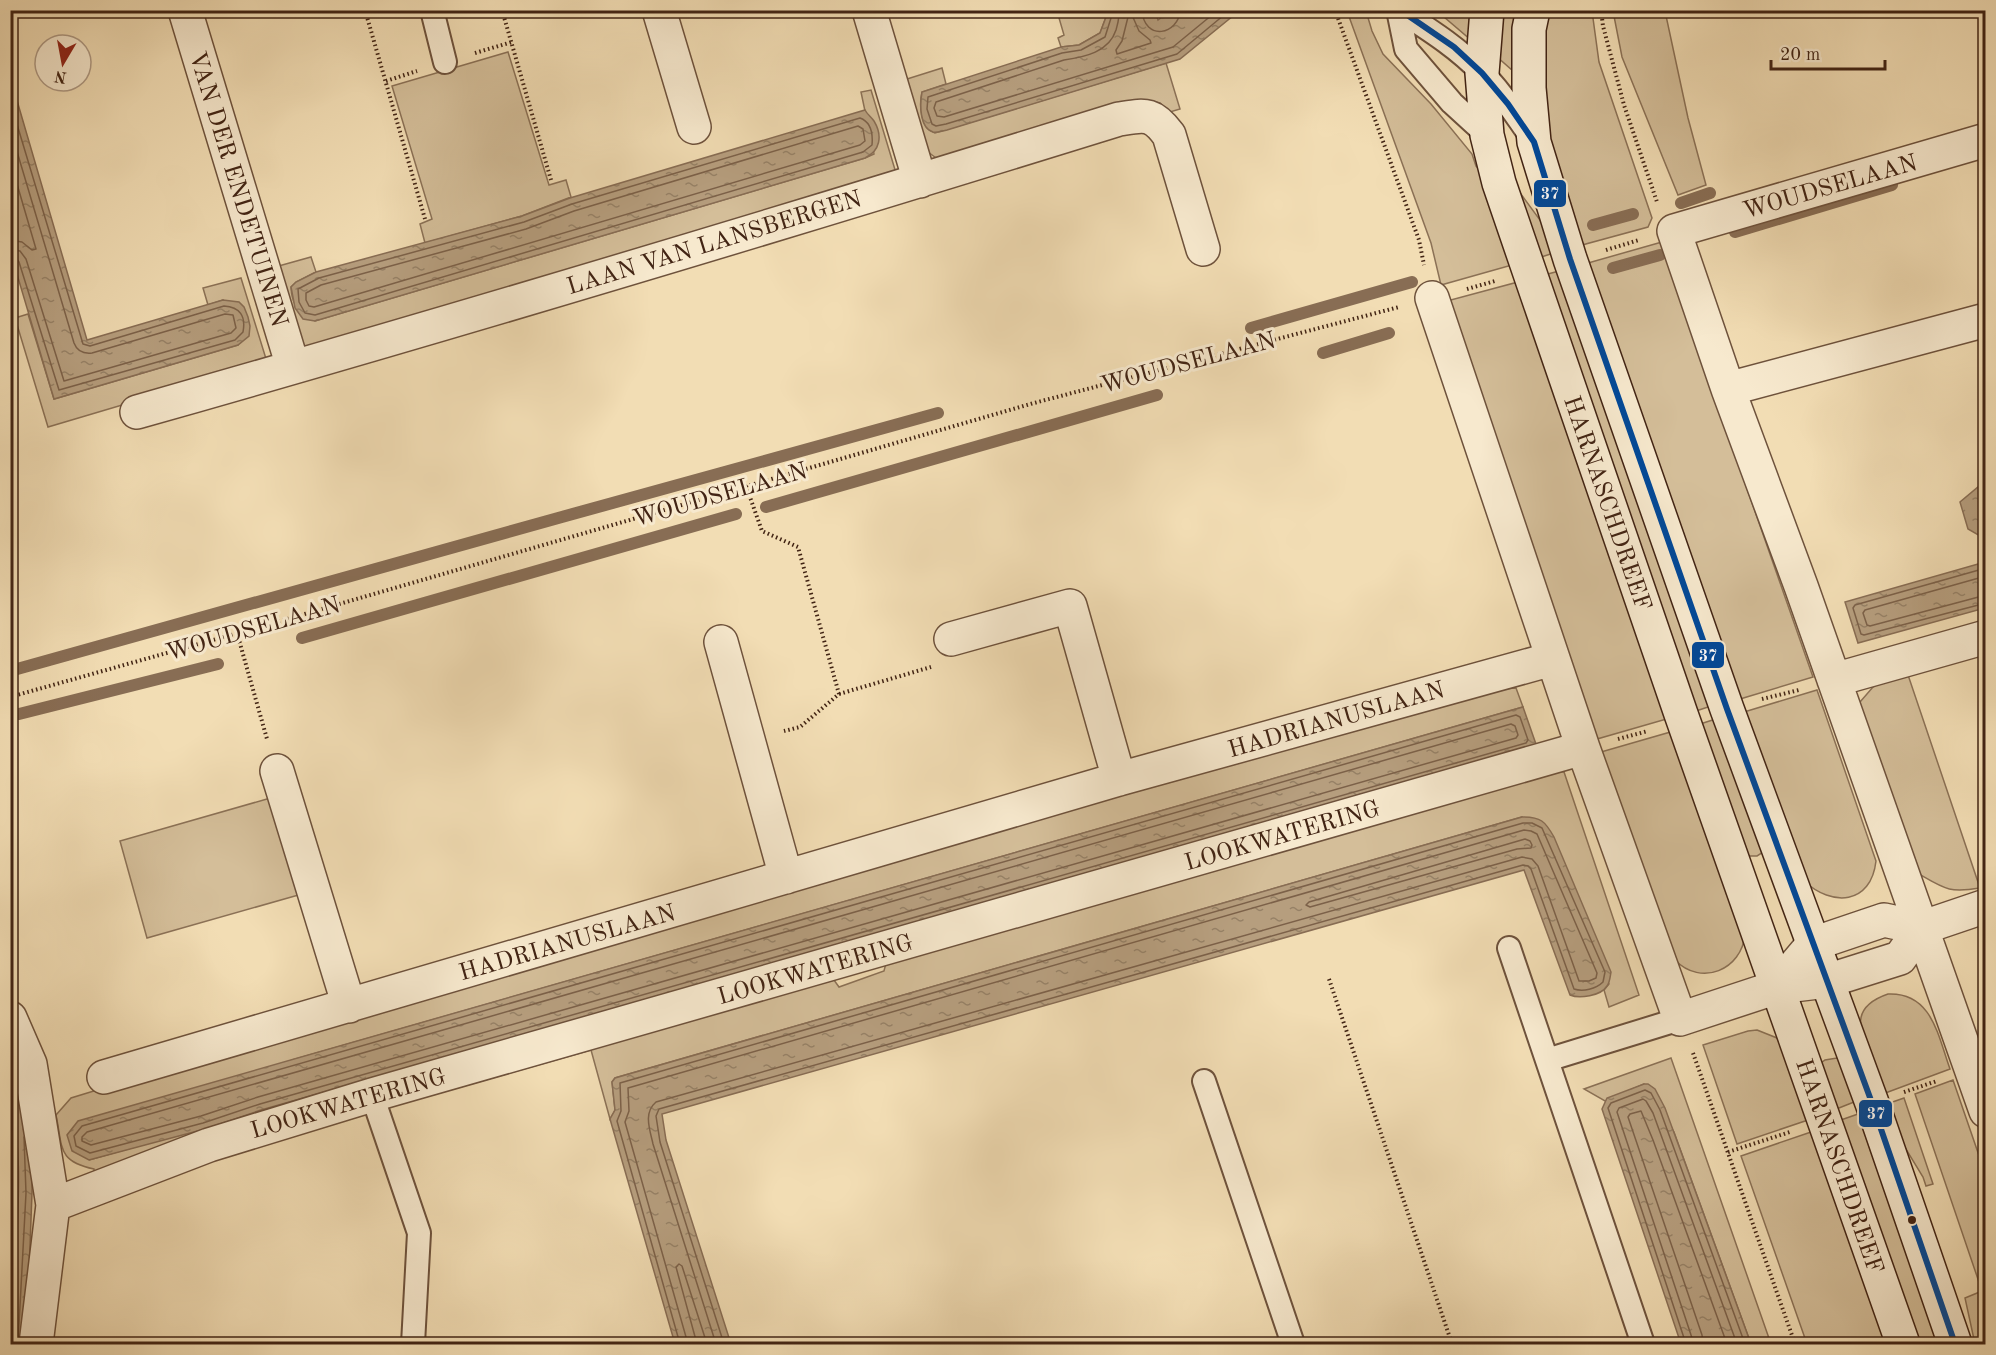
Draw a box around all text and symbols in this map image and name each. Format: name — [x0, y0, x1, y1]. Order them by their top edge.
north arrow — [33, 33, 93, 93]
scale bar — [1771, 33, 1885, 71]
text: 20 m — [1780, 46, 1820, 64]
street label: VAN DER ENDETUINEN — [184, 49, 291, 330]
text: N — [53, 67, 68, 85]
street label: WOUDSELAAN — [1741, 152, 1921, 224]
line badge: 37 — [1533, 179, 1567, 208]
text: 37 — [1541, 187, 1559, 203]
street label: LAAN VAN LANSBERGEN — [564, 188, 865, 300]
street label: WOUDSELAAN — [1098, 329, 1279, 399]
street label: HARNASCHDREEF — [1558, 393, 1654, 614]
street label: WOUDSELAAN — [631, 460, 811, 532]
street label: WOUDSELAAN — [164, 594, 344, 666]
line badge: 37 — [1691, 641, 1725, 669]
text: 37 — [1699, 649, 1717, 665]
street label: HADRIANUSLAAN — [1225, 678, 1448, 763]
street label: LOOKWATERING — [1182, 798, 1383, 876]
street label: HADRIANUSLAAN — [456, 901, 679, 986]
street label: LOOKWATERING — [715, 932, 916, 1010]
street label: HARNASCHDREEF — [1790, 1056, 1886, 1277]
street label: LOOKWATERING — [248, 1066, 449, 1144]
line badge: 37 — [1858, 1099, 1893, 1128]
text: 37 — [1867, 1107, 1885, 1123]
unlabelled marker — [1906, 1214, 1918, 1226]

